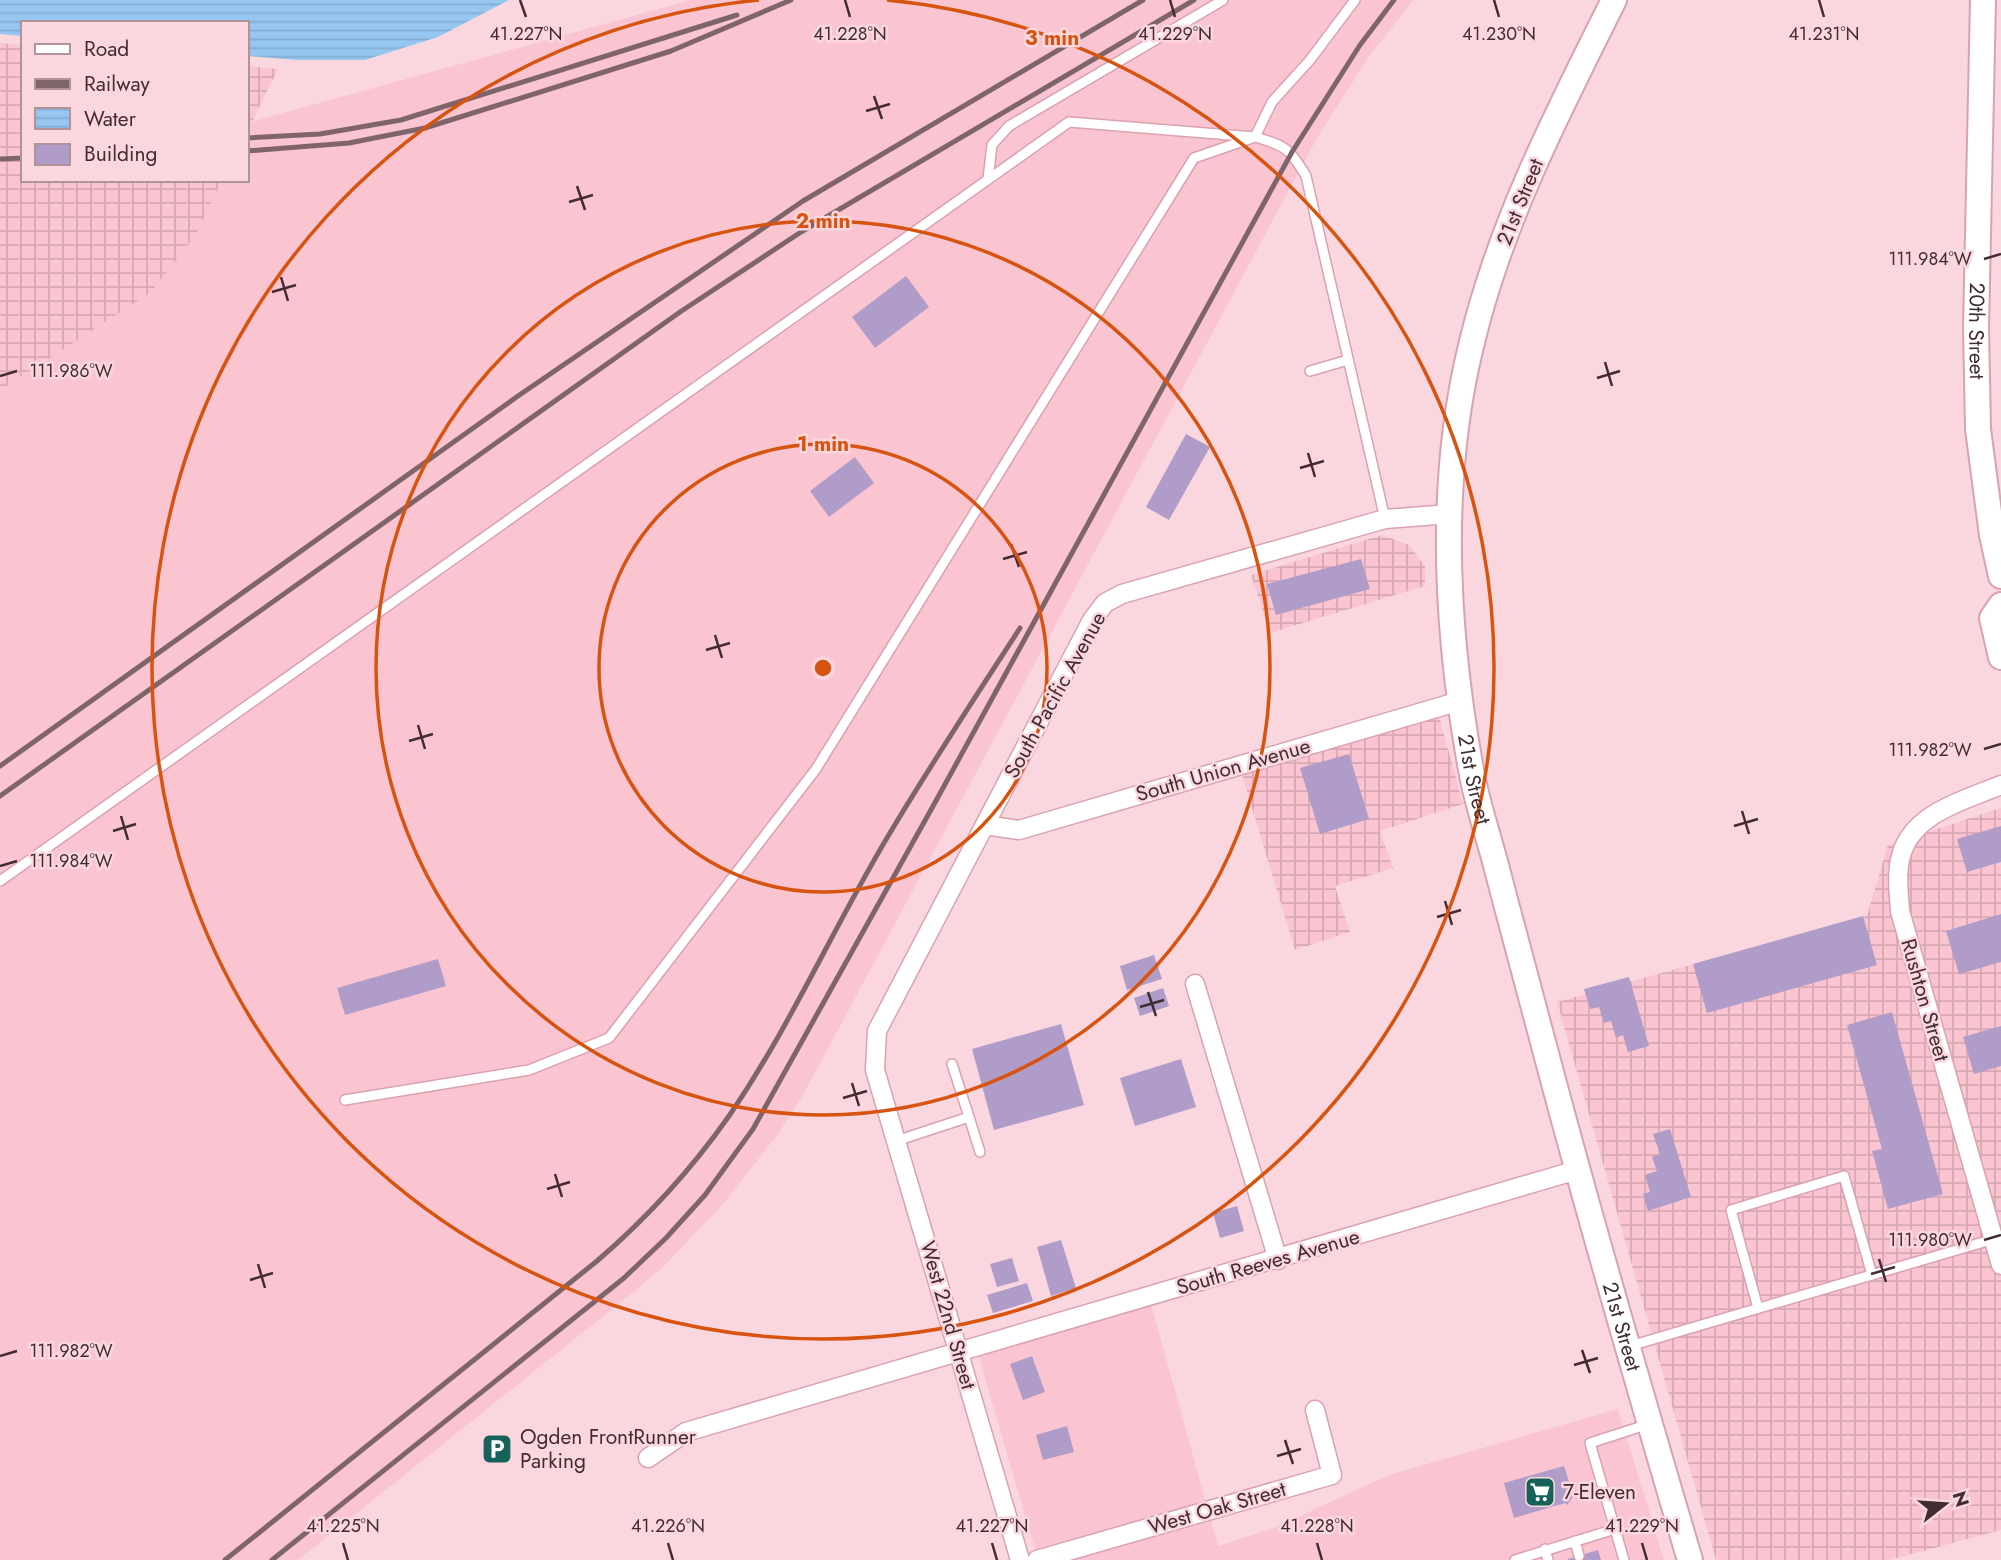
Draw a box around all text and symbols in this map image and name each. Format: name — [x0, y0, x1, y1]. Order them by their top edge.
legend — [21, 21, 248, 182]
text: 41.227°N — [490, 21, 562, 47]
text: 41.228°N — [813, 21, 887, 47]
text: 41.229°N — [1138, 21, 1212, 47]
text: 41.230°N — [1462, 21, 1536, 47]
text: 41.231°N — [1788, 21, 1860, 47]
text: 3 min — [1025, 23, 1079, 53]
text: Road — [84, 34, 129, 64]
text: Railway — [84, 69, 150, 99]
text: Water — [84, 104, 137, 134]
text: Building — [84, 139, 157, 169]
street label: 21st Street — [1489, 154, 1551, 250]
text: 2 min — [795, 206, 851, 236]
text: 111.984°W — [1888, 246, 1972, 272]
street label: 20th Street — [1961, 282, 1992, 380]
text: 111.986°W — [29, 358, 113, 384]
text: 1 min — [797, 429, 849, 459]
street label: South Pacific Avenue — [997, 606, 1113, 784]
centre of rings — [811, 656, 835, 680]
street label: South Union Avenue — [1132, 731, 1314, 809]
street label: 21st Street — [1450, 732, 1499, 828]
text: 111.982°W — [1889, 737, 1972, 763]
text: 111.984°W — [29, 848, 113, 874]
street label: Rushton Street — [1893, 935, 1957, 1065]
street label: South Reeves Avenue — [1173, 1221, 1363, 1303]
text: 111.980°W — [1888, 1227, 1972, 1253]
street label: West 22nd Street — [912, 1237, 984, 1393]
street label: 21st Street — [1595, 1279, 1649, 1375]
text: 111.982°W — [30, 1338, 113, 1364]
place label: Ogden FrontRunner Parking — [520, 1422, 697, 1476]
parking icon: Ogden FrontRunner Parking — [480, 1432, 514, 1466]
north arrow — [1910, 1469, 1980, 1539]
street label: West Oak Street — [1145, 1474, 1289, 1542]
supermarket icon: 7-Eleven — [1523, 1475, 1557, 1509]
place label: 7-Eleven — [1563, 1477, 1636, 1507]
text: N — [1946, 1488, 1976, 1510]
text: 41.225°N — [306, 1513, 380, 1539]
text: 41.226°N — [631, 1513, 705, 1539]
text: 41.227°N — [956, 1513, 1028, 1539]
text: 41.228°N — [1280, 1513, 1354, 1539]
text: 41.229°N — [1605, 1513, 1679, 1539]

